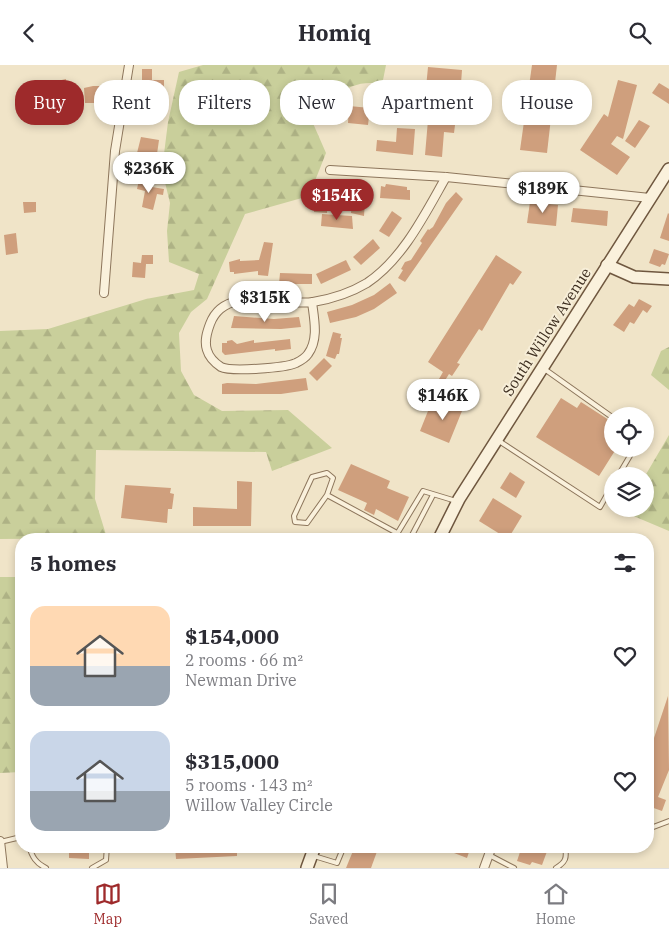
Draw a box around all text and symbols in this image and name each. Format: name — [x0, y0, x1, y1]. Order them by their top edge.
text: Homiq — [298, 18, 371, 47]
icon: back — [15, 19, 43, 47]
icon: search — [626, 19, 654, 47]
chip: Buy — [15, 80, 84, 125]
chip: Rent — [94, 80, 169, 125]
chip: Filters — [179, 80, 270, 125]
chip: New — [280, 80, 353, 125]
chip: Apartment — [363, 80, 492, 125]
chip: House — [502, 80, 592, 125]
pin: $236K — [114, 151, 184, 194]
text: $236K — [124, 158, 174, 178]
pin: $189K — [508, 171, 578, 214]
text: $189K — [518, 178, 568, 198]
pin: $154K — [302, 179, 372, 221]
text: $154K — [312, 185, 362, 205]
street label: South Willow Avenue — [498, 264, 595, 399]
pin: $315K — [230, 281, 300, 323]
text: $315K — [240, 287, 290, 307]
pin: $146K — [408, 379, 478, 421]
text: $146K — [418, 385, 468, 405]
map controls — [604, 407, 654, 517]
button: locate — [604, 407, 654, 457]
button: layers — [604, 467, 654, 517]
text: 5 homes — [30, 549, 116, 577]
icon: filters — [611, 549, 639, 577]
text: $154,000 — [185, 622, 279, 650]
icon: home — [70, 626, 130, 686]
icon: heart — [611, 642, 639, 670]
text: 2 rooms · 66 m² — [185, 650, 303, 670]
text: Newman Drive — [185, 670, 297, 690]
text: $315,000 — [185, 747, 279, 775]
icon: home — [70, 751, 130, 811]
icon: heart — [611, 767, 639, 795]
text: 5 rooms · 143 m² — [185, 775, 313, 795]
text: Willow Valley Circle — [185, 795, 333, 815]
tab: Map — [94, 880, 122, 928]
tab: Saved — [309, 880, 348, 928]
tab: Home — [536, 880, 575, 928]

